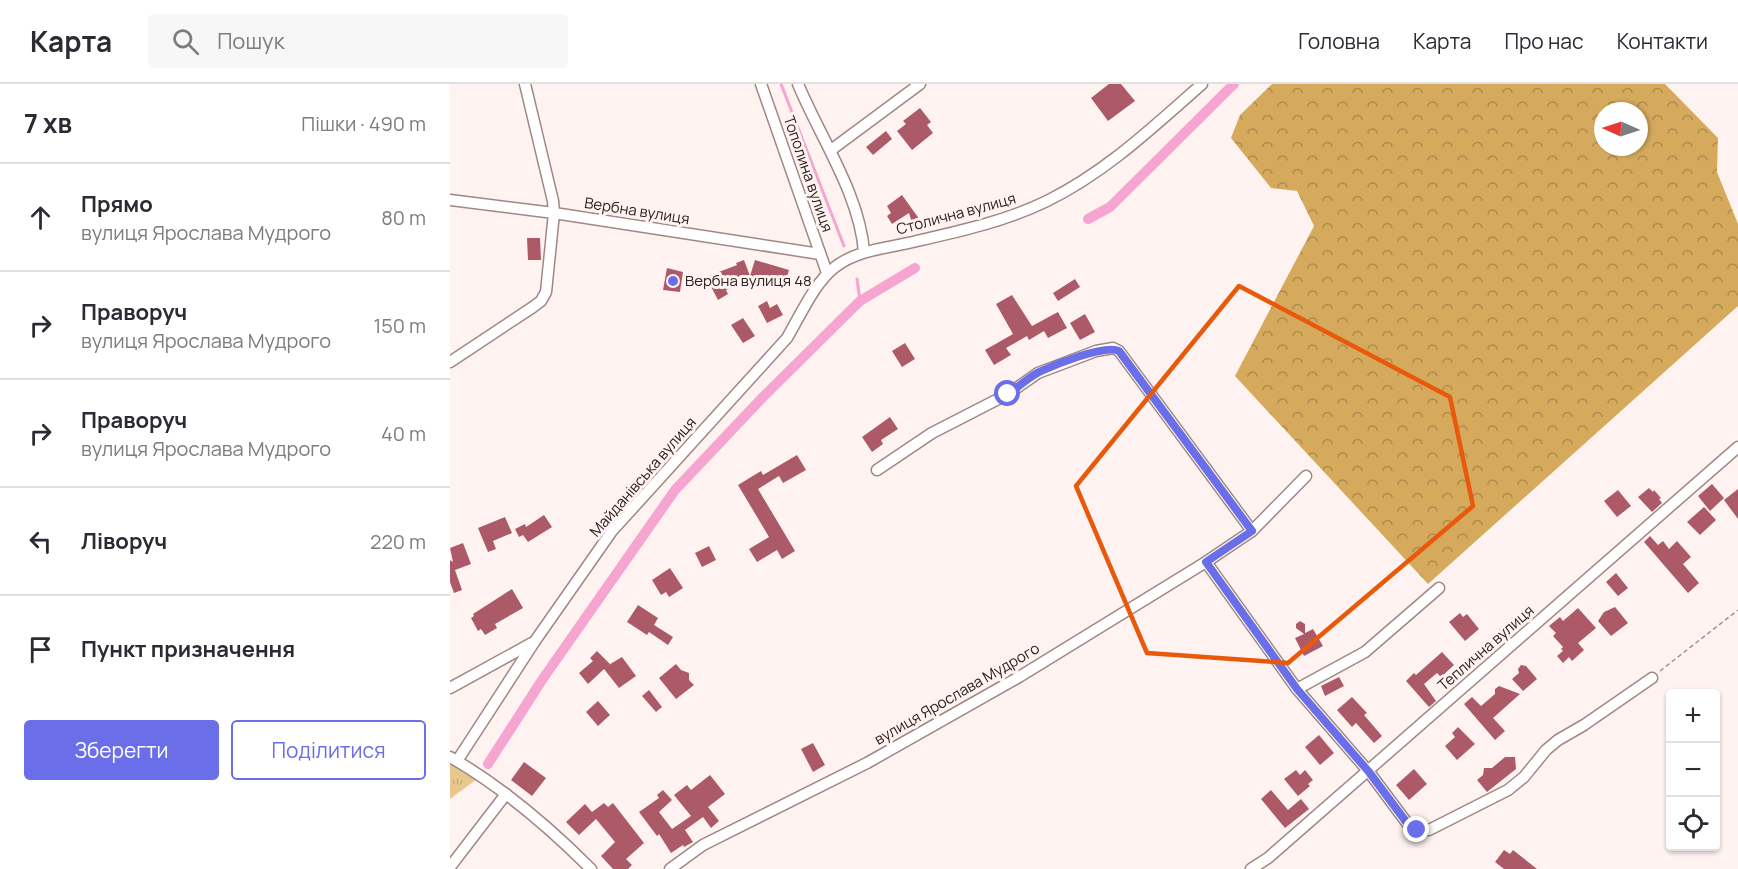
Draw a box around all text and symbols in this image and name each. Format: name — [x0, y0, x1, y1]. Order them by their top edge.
search box — [148, 14, 568, 68]
text: Карта — [30, 22, 112, 60]
icon: search — [169, 25, 202, 58]
text: Пошук — [217, 26, 285, 56]
text: Головна — [1298, 27, 1380, 55]
text: Карта — [1413, 27, 1471, 55]
text: Про нас — [1504, 27, 1584, 55]
text: Контакти — [1617, 27, 1708, 55]
north arrow — [1594, 102, 1648, 156]
text: 7 хв — [24, 105, 72, 141]
text: Пішки · 490 m — [301, 110, 426, 137]
street label: Тополина вулиця — [779, 113, 838, 235]
street label: Столична вулиця — [894, 187, 1018, 240]
text: Прямо — [81, 189, 153, 219]
street label: Вербна вулиця — [583, 192, 691, 229]
icon: ahead — [24, 201, 57, 234]
text: 80 m — [381, 204, 426, 231]
text: вулиця Ярослава Мудрого — [81, 219, 331, 246]
place label: Вербна вулиця 48 — [685, 270, 812, 291]
marker: Вербна вулиця 48 — [666, 274, 680, 288]
text: Праворуч — [81, 297, 187, 327]
icon: right — [24, 309, 57, 342]
text: 150 m — [373, 312, 426, 339]
text: вулиця Ярослава Мудрого — [81, 327, 331, 354]
route start — [994, 380, 1020, 406]
text: Праворуч — [81, 405, 187, 435]
street label: Майданівська вулиця — [585, 412, 701, 541]
icon: right — [24, 417, 57, 450]
text: 40 m — [381, 420, 426, 447]
text: вулиця Ярослава Мудрого — [81, 435, 331, 462]
icon: left — [24, 525, 57, 558]
text: Ліворуч — [81, 526, 167, 556]
text: 220 m — [370, 528, 426, 555]
street label: Теплична вулиця — [1433, 600, 1538, 695]
icon: arrive — [24, 633, 57, 666]
text: Пункт призначення — [81, 634, 295, 664]
street label: вулиця Ярослава Мудрого — [870, 638, 1043, 750]
map controls — [1666, 689, 1720, 851]
button: + — [1666, 689, 1720, 743]
button: Зберегти — [24, 720, 219, 780]
button: Поділитися — [231, 720, 426, 780]
button: − — [1666, 743, 1720, 797]
button: locate — [1666, 797, 1720, 851]
route end — [1403, 816, 1429, 842]

